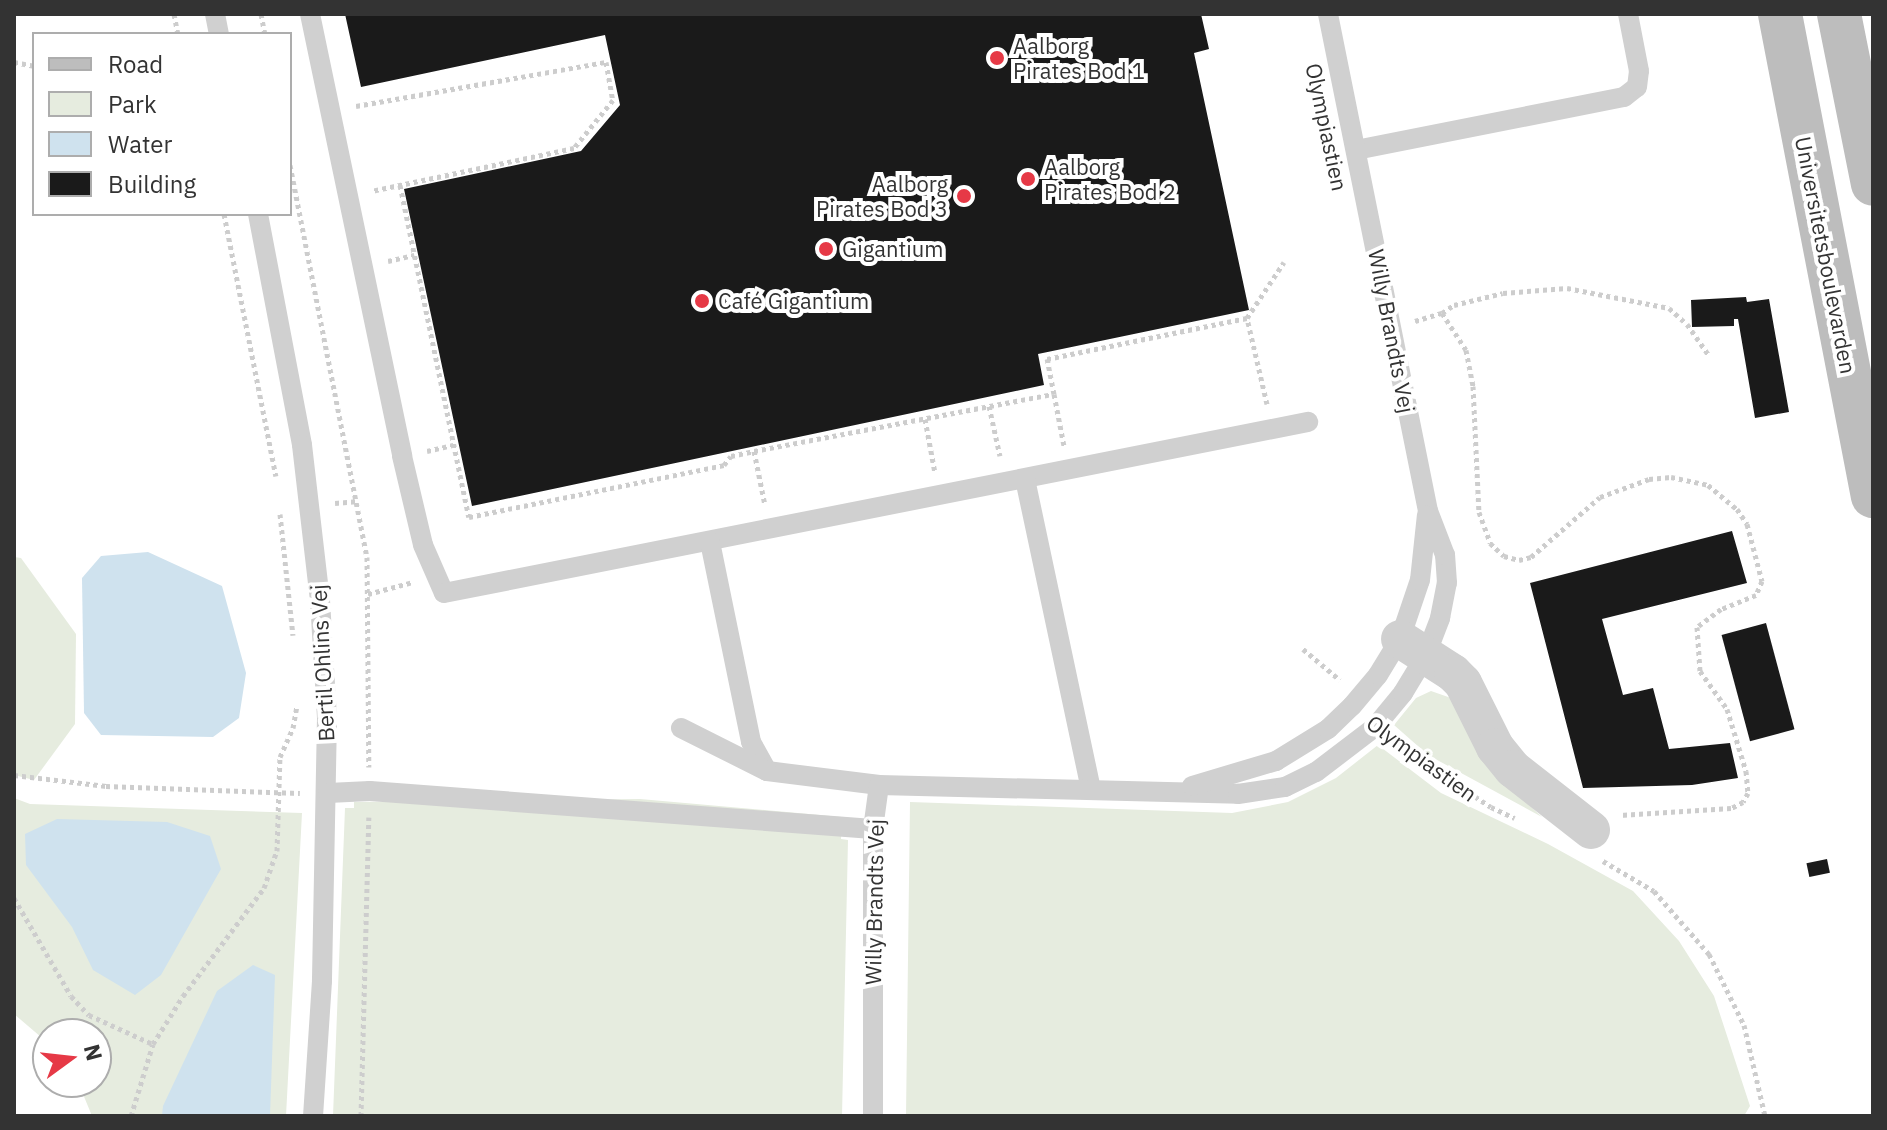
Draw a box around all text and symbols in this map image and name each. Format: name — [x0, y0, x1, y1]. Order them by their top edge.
legend — [32, 32, 292, 216]
place label: Aalborg Pirates Bod 1 — [1013, 32, 1145, 84]
text: Road — [108, 48, 163, 80]
marker: Aalborg Pirates Bod 1 — [988, 49, 1006, 67]
street label: Olympiastien — [1301, 61, 1353, 193]
text: Park — [108, 88, 157, 120]
text: Water — [108, 128, 172, 160]
street label: Universitetsboulevarden — [1790, 134, 1862, 376]
place label: Aalborg Pirates Bod 2 — [1044, 153, 1176, 204]
text: Building — [108, 168, 196, 200]
place label: Aalborg Pirates Bod 3 — [816, 170, 948, 222]
marker: Aalborg Pirates Bod 2 — [1019, 170, 1037, 188]
marker: Aalborg Pirates Bod 3 — [955, 187, 973, 205]
place label: Gigantium — [842, 236, 944, 262]
marker: Gigantium — [817, 240, 835, 258]
street label: Willy Brandts Vej — [1363, 247, 1421, 415]
place label: Café Gigantium — [718, 288, 869, 314]
marker: Café Gigantium — [693, 292, 711, 310]
street label: Bertil Ohlins Vej — [305, 584, 339, 742]
street label: Olympiastien — [1362, 709, 1482, 807]
street label: Willy Brandts Vej — [859, 819, 889, 985]
north arrow — [32, 1018, 112, 1098]
text: N — [78, 1041, 110, 1064]

